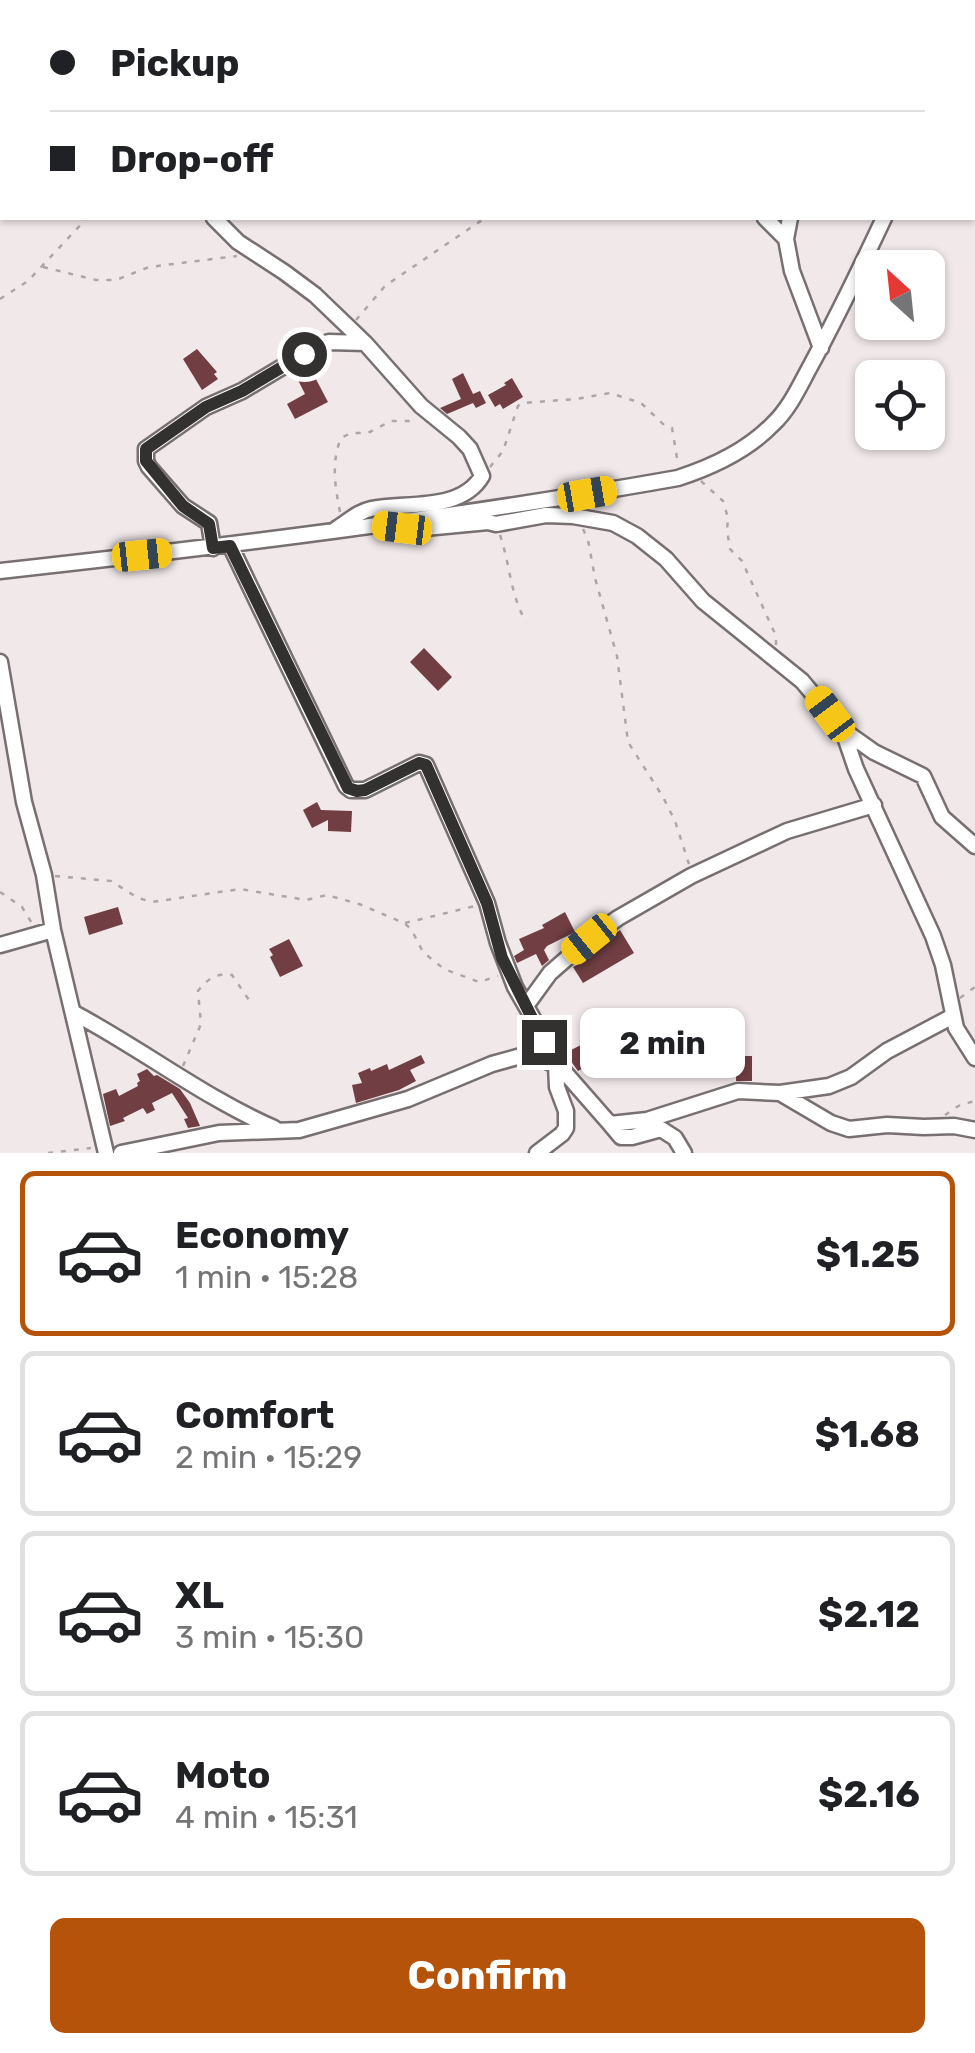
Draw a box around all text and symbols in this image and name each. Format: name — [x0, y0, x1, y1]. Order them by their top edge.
text: Pickup — [110, 40, 239, 86]
text: Drop-off — [110, 136, 273, 182]
north arrow — [855, 250, 945, 340]
map controls — [855, 250, 945, 450]
route start — [282, 332, 327, 377]
button: locate — [855, 360, 945, 450]
car — [555, 474, 619, 514]
car — [370, 509, 434, 547]
car — [111, 537, 173, 573]
car — [800, 681, 860, 747]
car — [556, 908, 622, 970]
callout: 2 min — [579, 1007, 744, 1077]
route end — [522, 1020, 567, 1065]
text: 2 min — [619, 1024, 706, 1062]
icon: car — [55, 1209, 145, 1299]
text: Economy — [175, 1212, 349, 1258]
text: $1.25 — [816, 1231, 920, 1277]
text: 1 min · 15:28 — [175, 1258, 358, 1296]
icon: car — [55, 1389, 145, 1479]
text: Comfort — [175, 1392, 334, 1438]
text: $1.68 — [815, 1411, 920, 1457]
text: 2 min · 15:29 — [175, 1438, 362, 1476]
icon: car — [55, 1569, 145, 1659]
text: XL — [175, 1572, 224, 1618]
text: $2.12 — [818, 1591, 920, 1637]
text: 3 min · 15:30 — [175, 1618, 364, 1656]
icon: car — [55, 1749, 145, 1839]
text: Moto — [175, 1752, 271, 1798]
text: $2.16 — [818, 1771, 920, 1817]
text: 4 min · 15:31 — [175, 1798, 358, 1836]
button: Confirm — [50, 1918, 925, 2033]

